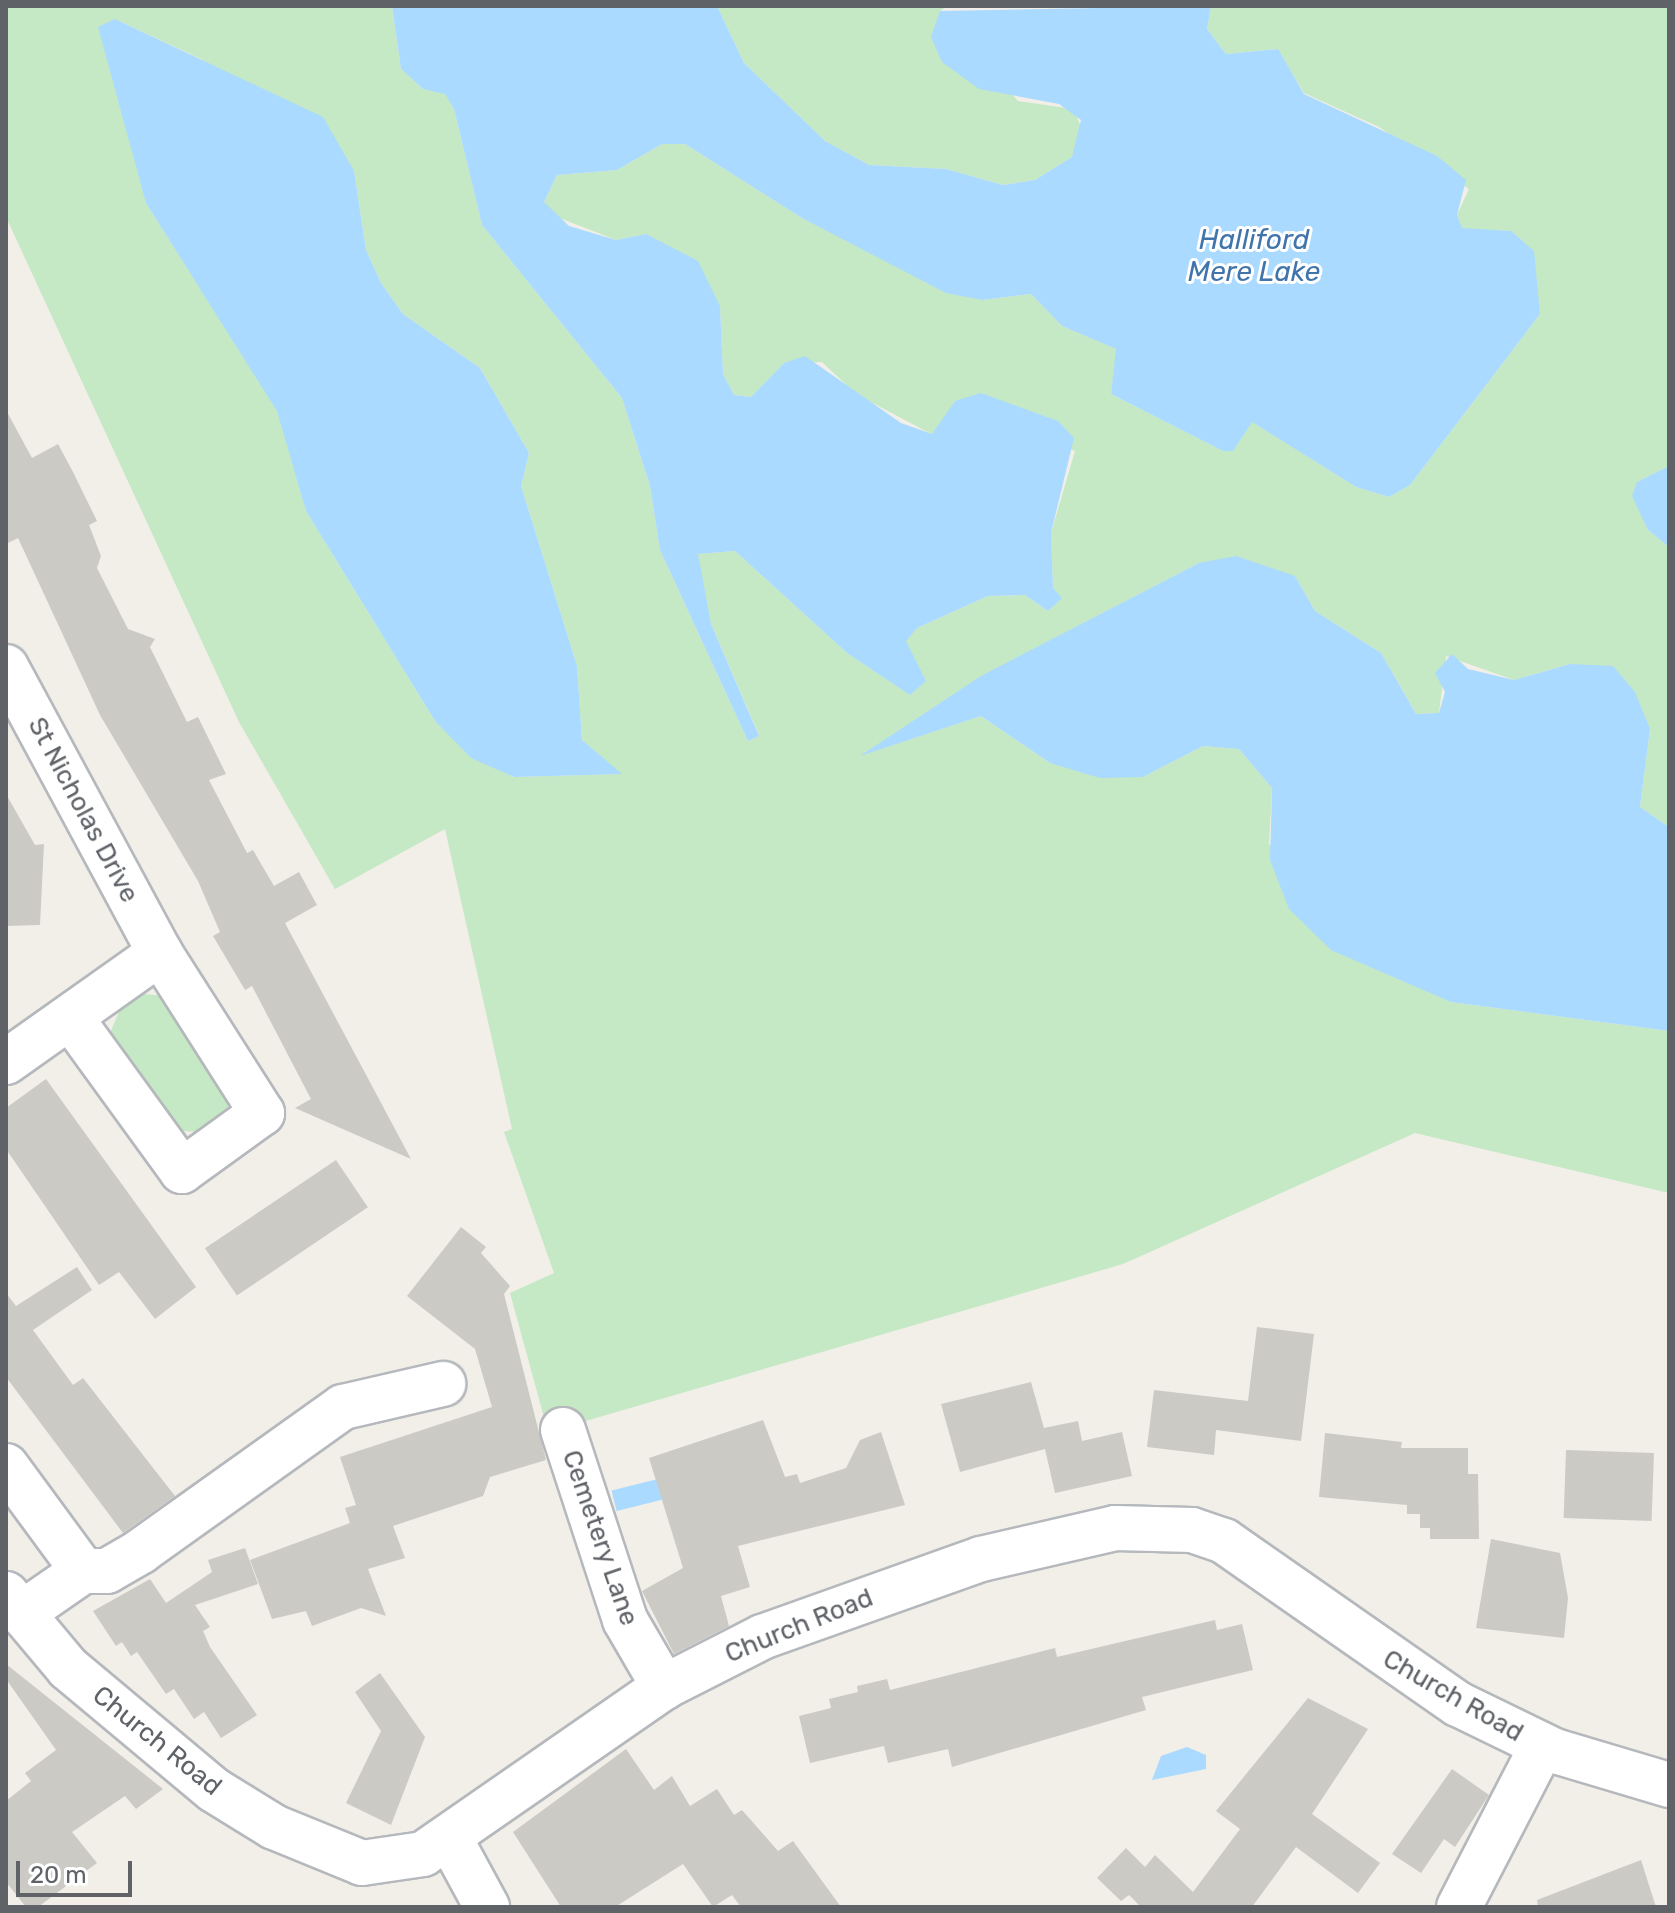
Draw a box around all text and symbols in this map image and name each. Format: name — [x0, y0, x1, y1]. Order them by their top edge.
water label: Halliford Mere Lake — [1188, 223, 1320, 289]
street label: St Nicholas Drive — [21, 712, 145, 908]
street label: Cemetery Lane — [555, 1446, 645, 1630]
street label: Church Road — [721, 1582, 877, 1670]
street label: Church Road — [1377, 1643, 1529, 1749]
street label: Church Road — [86, 1680, 228, 1802]
scale bar — [20, 1845, 136, 1895]
text: 20 m — [30, 1861, 87, 1889]

